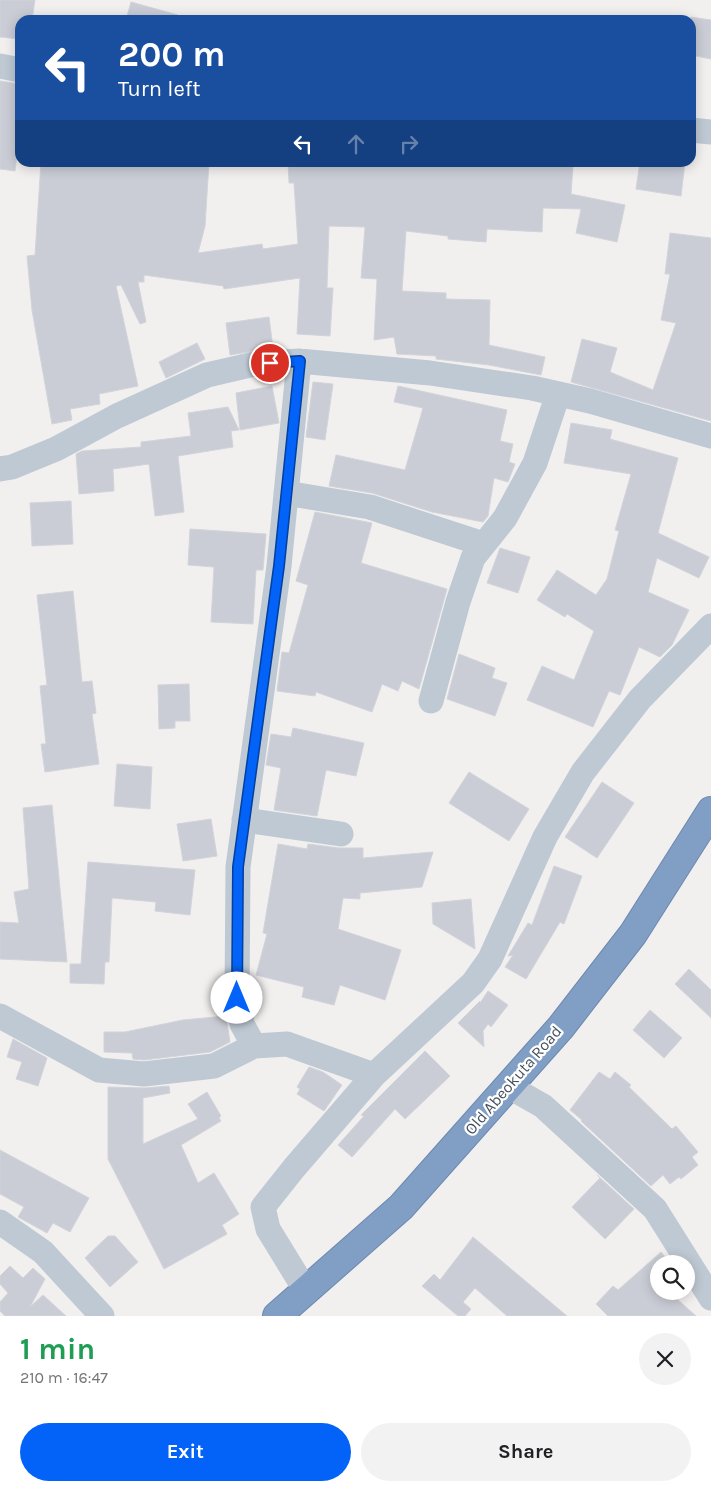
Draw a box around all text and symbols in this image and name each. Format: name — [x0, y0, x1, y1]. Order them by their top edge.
text: 200 m — [118, 34, 226, 75]
icon: left — [35, 35, 100, 100]
text: Turn left — [118, 76, 201, 102]
icon: left — [289, 130, 317, 158]
icon: ahead — [342, 130, 370, 158]
icon: right — [395, 130, 423, 158]
pin — [249, 342, 291, 384]
icon: arrive — [256, 349, 284, 377]
position arrow — [210, 971, 262, 1023]
street label: Old Abeokuta Road — [461, 1022, 565, 1138]
map controls — [650, 1255, 695, 1300]
button: search — [650, 1255, 695, 1300]
text: 1 min — [20, 1331, 95, 1367]
button: close — [639, 1333, 691, 1385]
text: 210 m · 16:47 — [20, 1368, 108, 1387]
button: Exit — [20, 1423, 351, 1481]
button: Share — [361, 1423, 691, 1481]

